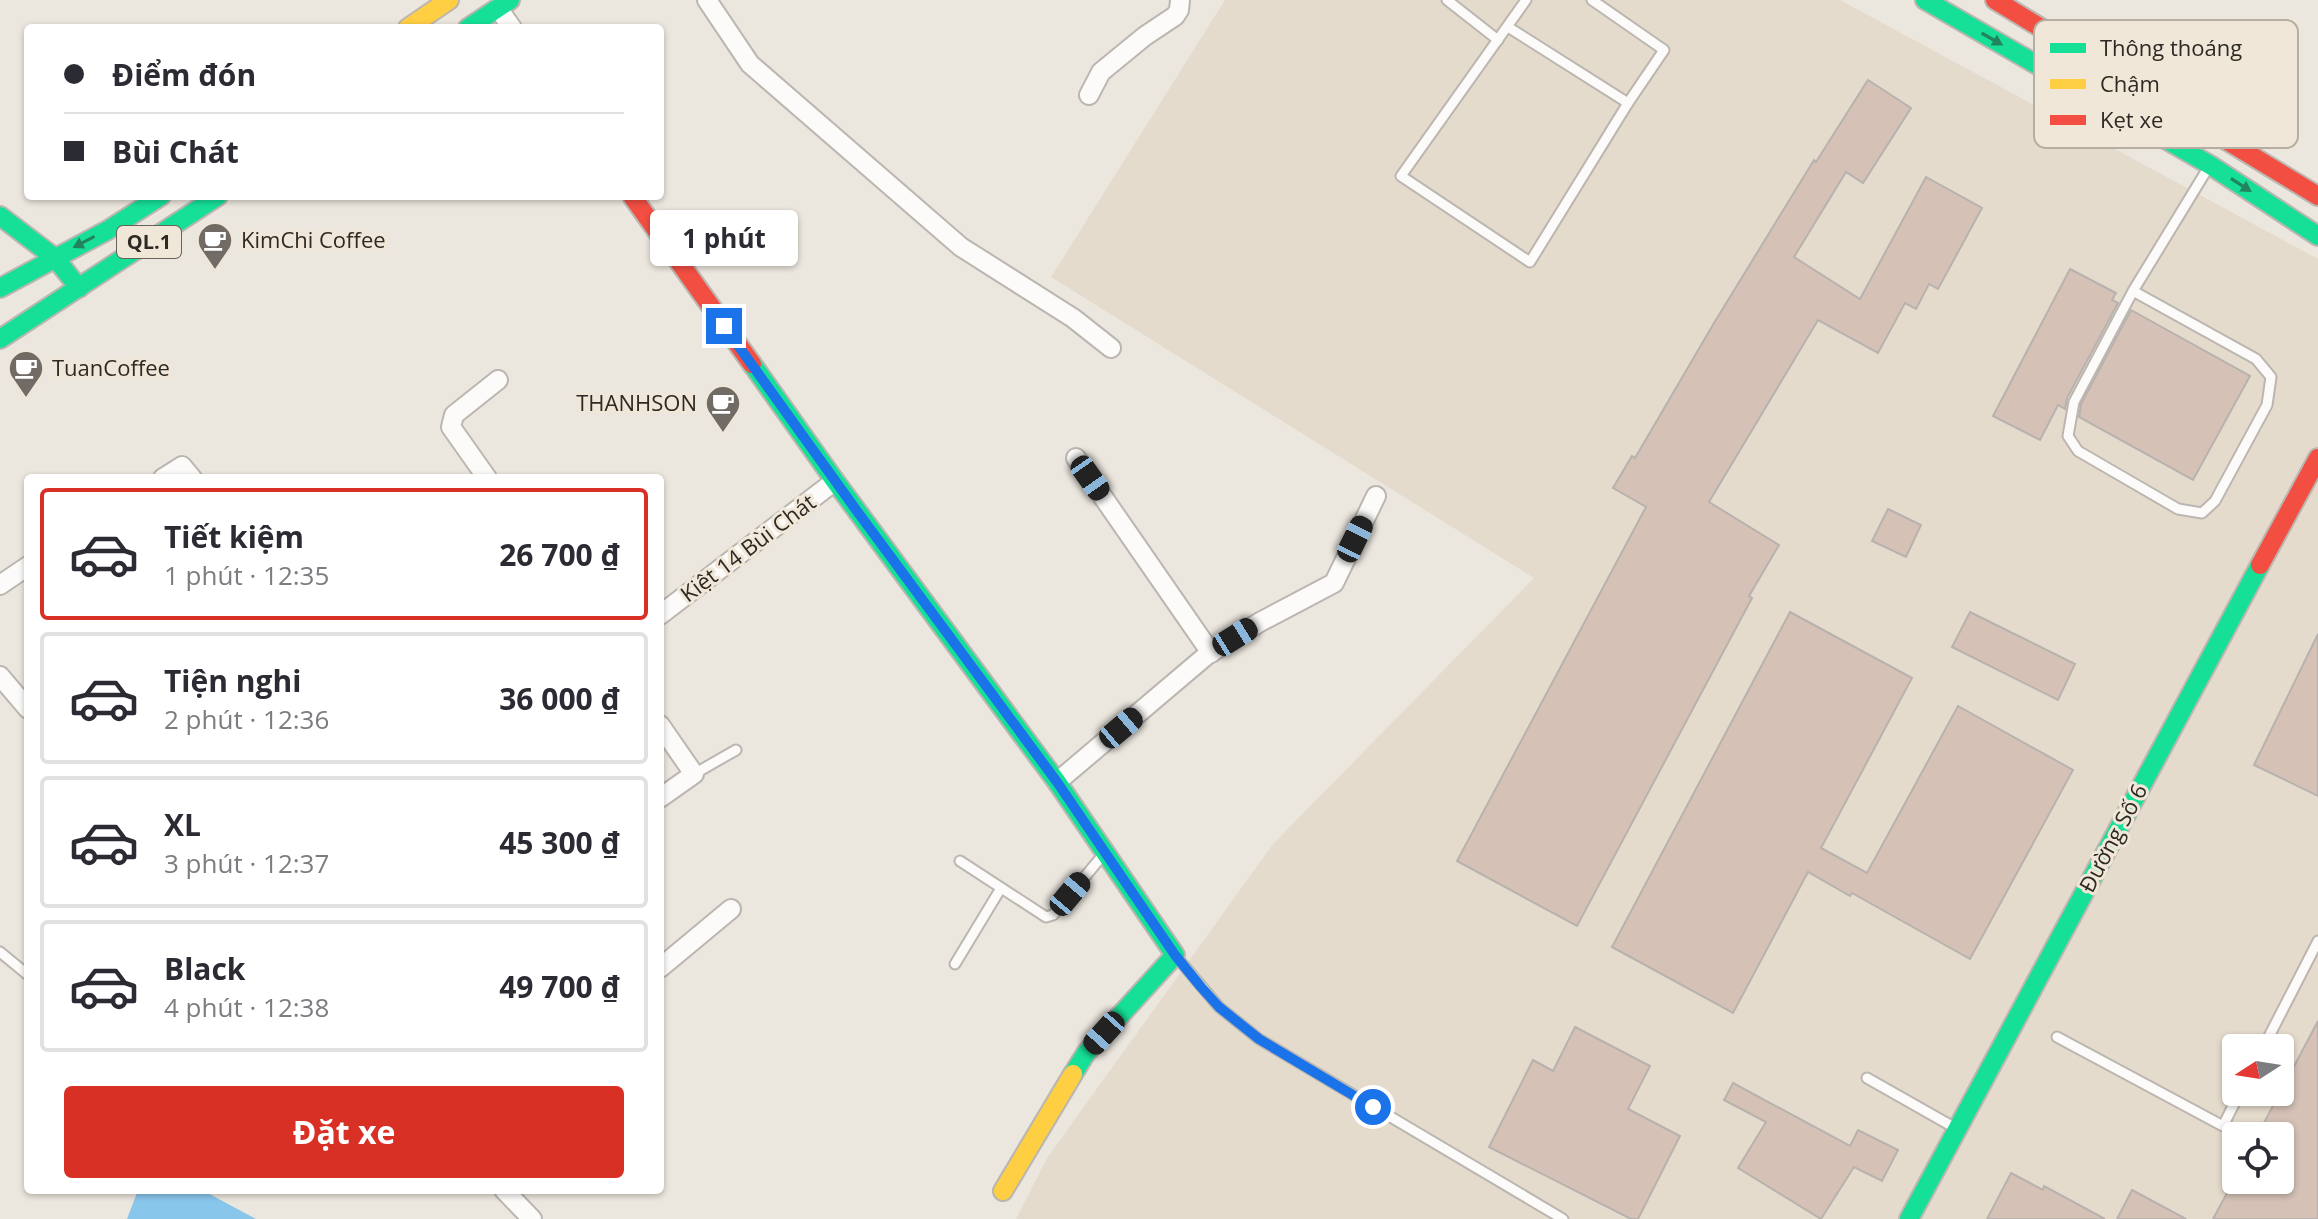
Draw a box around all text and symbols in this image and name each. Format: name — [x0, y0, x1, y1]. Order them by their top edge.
legend — [2034, 20, 2298, 148]
one-way arrow — [1981, 32, 2003, 46]
text: Thông thoáng — [2100, 32, 2242, 62]
text: Điểm đón — [112, 54, 256, 95]
text: Chậm — [2100, 68, 2160, 98]
text: Kẹt xe — [2100, 104, 2163, 134]
text: Bùi Chát — [112, 131, 239, 172]
one-way arrow — [2230, 178, 2251, 193]
callout: 1 phút — [650, 210, 798, 266]
text: 1 phút — [682, 220, 766, 256]
cafe icon: KimChi Coffee — [196, 221, 234, 271]
place label: KimChi Coffee — [241, 224, 386, 254]
road number: QL.1 — [117, 226, 181, 258]
one-way arrow — [73, 236, 96, 249]
route end — [706, 308, 742, 344]
cafe icon: TuanCoffee — [7, 349, 45, 399]
place label: TuanCoffee — [52, 352, 170, 382]
cafe icon: THANHSON — [704, 384, 742, 434]
place label: THANHSON — [576, 387, 697, 417]
car — [1066, 451, 1114, 505]
street label: Kiệt 14 Bùi Chát — [674, 486, 821, 608]
car — [1334, 512, 1376, 566]
text: Tiết kiệm — [164, 516, 304, 557]
icon: car — [68, 518, 140, 590]
text: 26 700 ₫ — [499, 534, 620, 575]
text: 1 phút · 12:35 — [164, 557, 329, 593]
car — [1208, 614, 1262, 660]
text: Tiện nghi — [164, 660, 301, 701]
icon: car — [68, 662, 140, 734]
text: 36 000 ₫ — [499, 678, 620, 719]
text: 2 phút · 12:36 — [164, 701, 329, 737]
car — [1095, 703, 1147, 753]
street label: Đường Số 6 — [2071, 778, 2153, 897]
text: XL — [164, 804, 201, 845]
icon: car — [68, 806, 140, 878]
text: 45 300 ₫ — [499, 822, 620, 863]
text: 3 phút · 12:37 — [164, 845, 329, 881]
car — [1045, 868, 1095, 920]
text: Black — [164, 948, 245, 989]
icon: car — [68, 950, 140, 1022]
text: 49 700 ₫ — [499, 966, 620, 1007]
text: 4 phút · 12:38 — [164, 989, 329, 1025]
car — [1079, 1007, 1129, 1059]
north arrow — [2222, 1034, 2294, 1106]
map controls — [2222, 1034, 2294, 1194]
button: Đặt xe — [64, 1086, 624, 1178]
route start — [1355, 1089, 1391, 1125]
button: locate — [2222, 1122, 2294, 1194]

